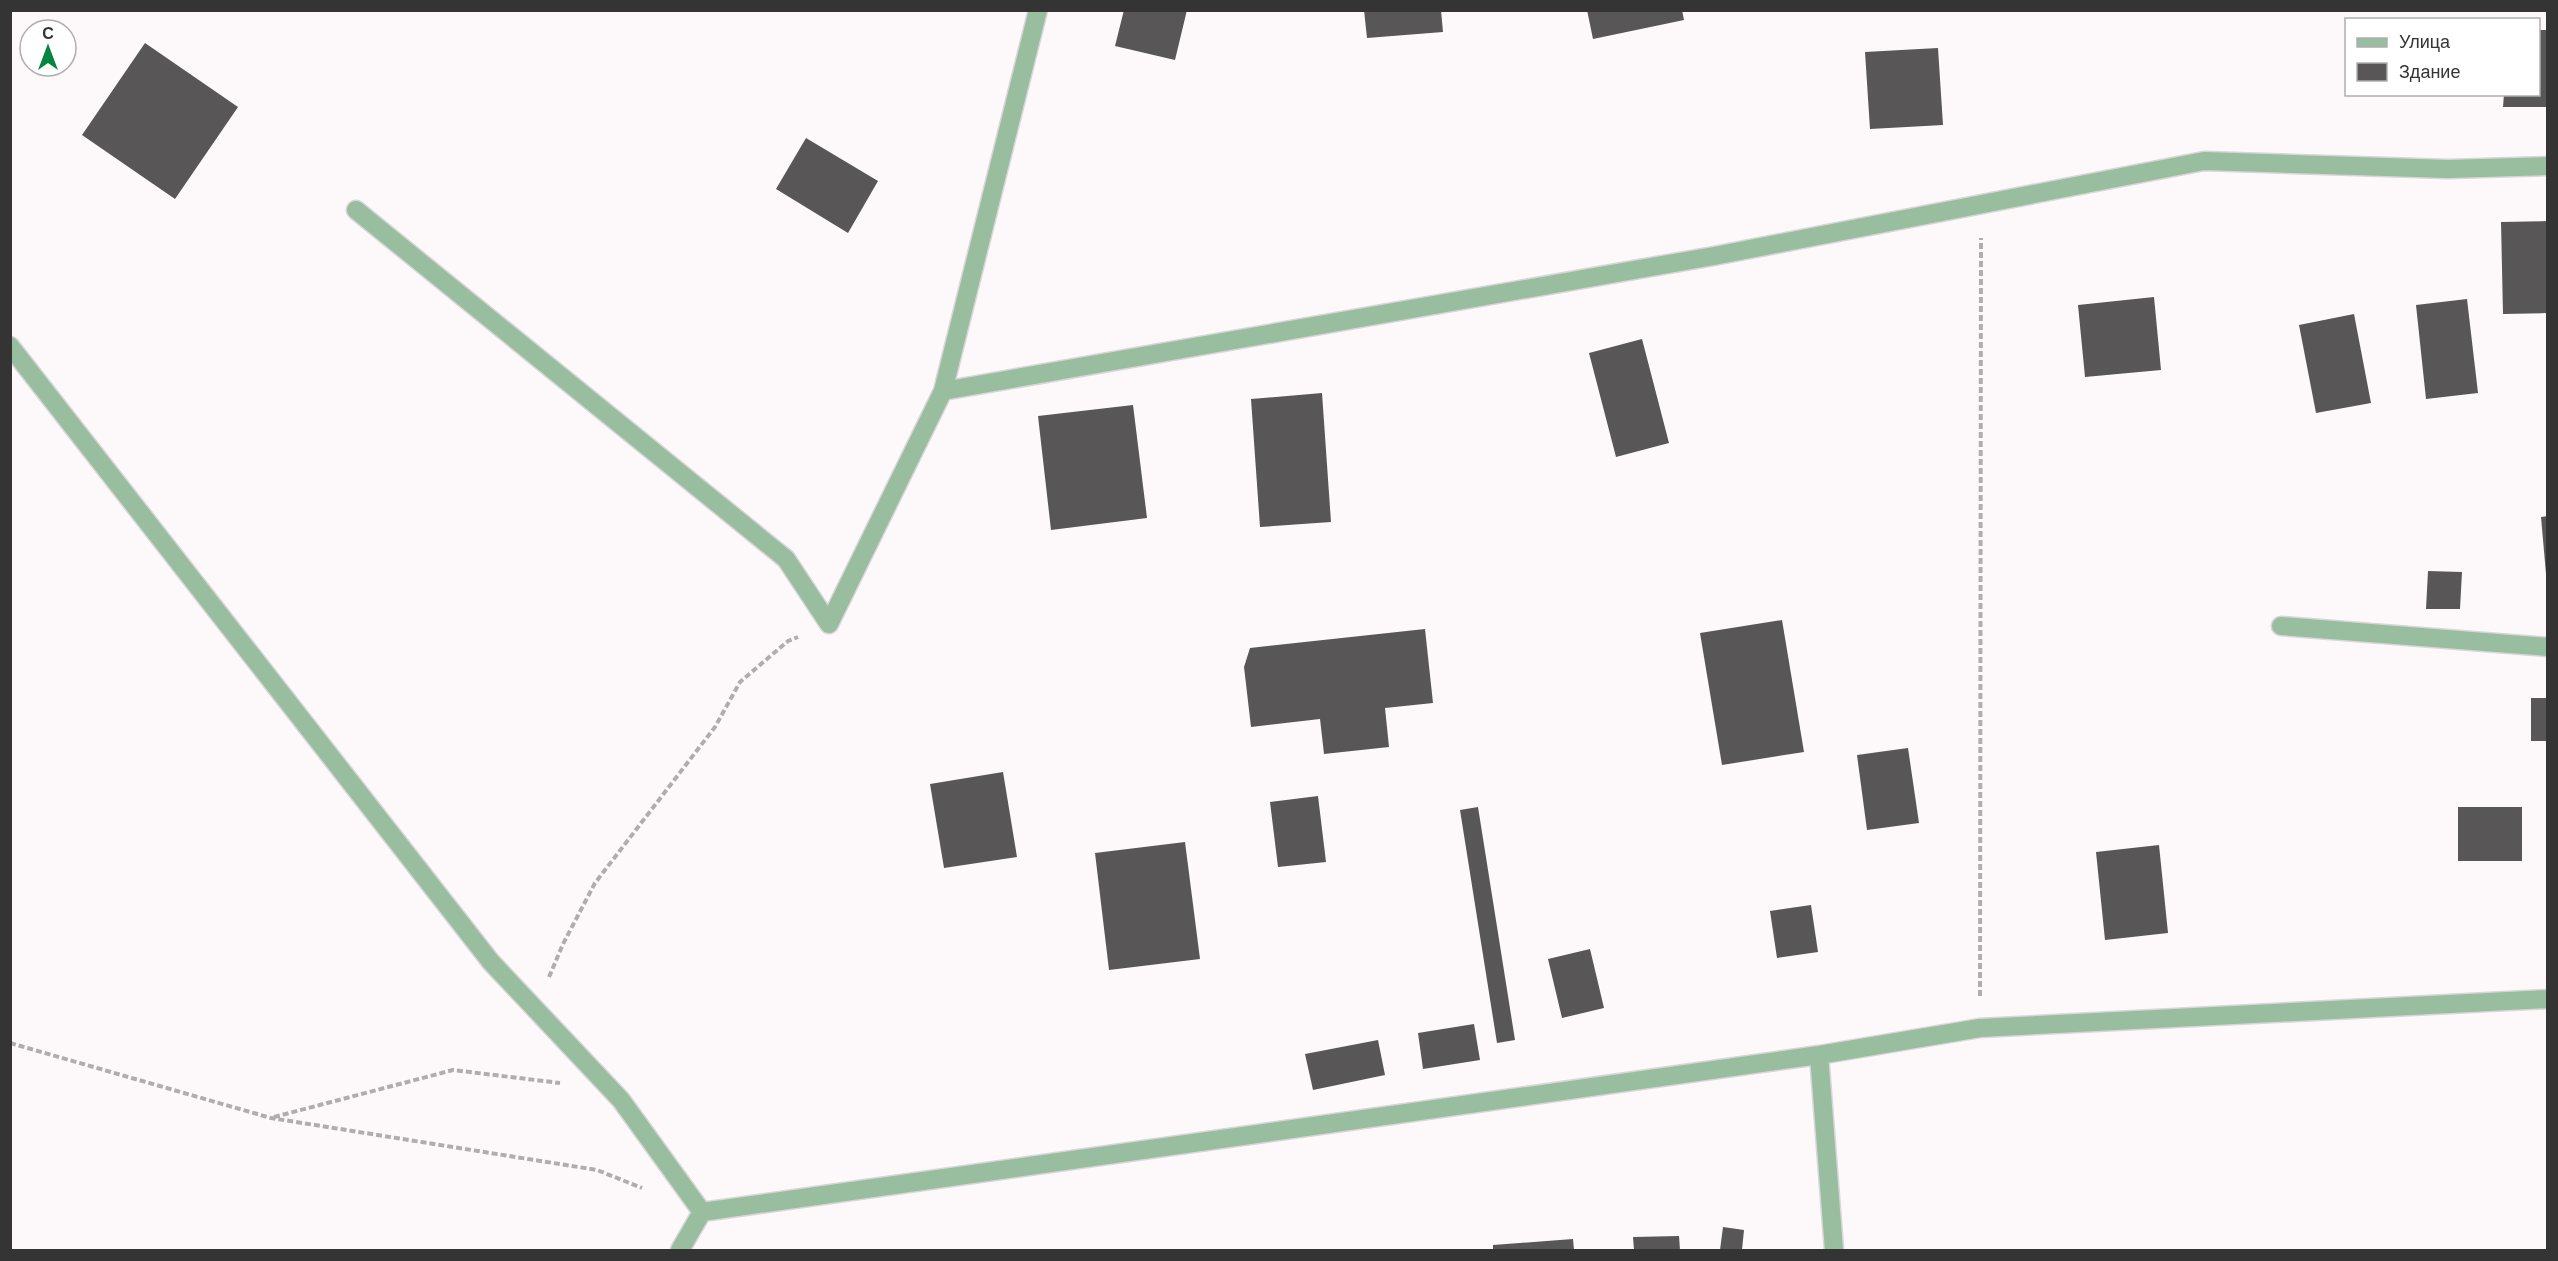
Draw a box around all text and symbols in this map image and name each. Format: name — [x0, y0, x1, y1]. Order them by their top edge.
north arrow — [18, 18, 78, 78]
legend — [2345, 18, 2540, 96]
text: С — [42, 25, 54, 42]
text: Улица — [2399, 32, 2451, 52]
text: Здание — [2399, 62, 2460, 82]

